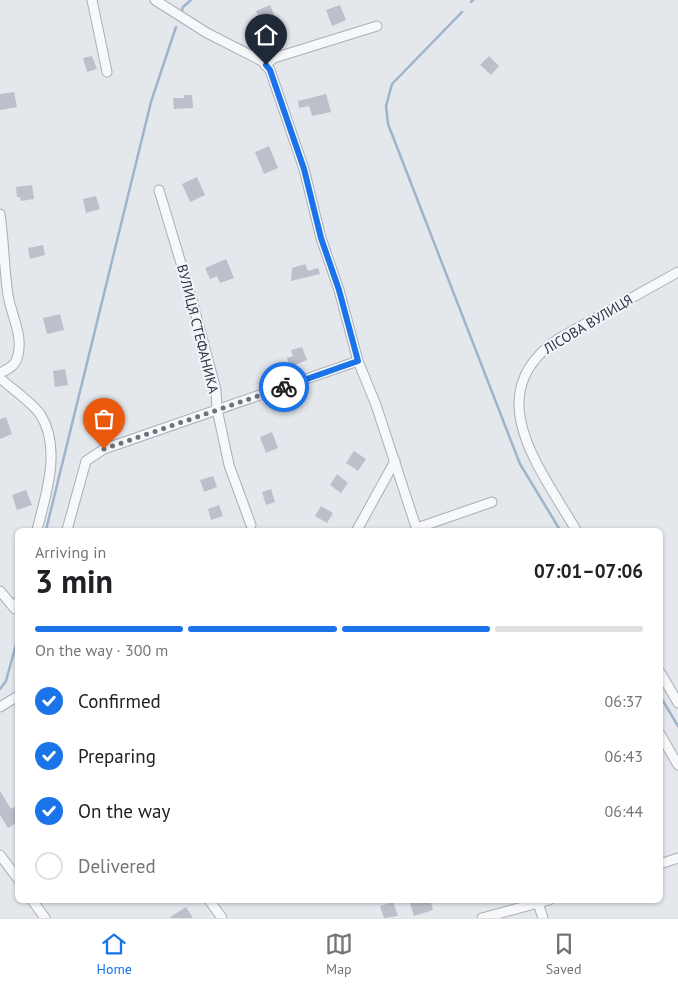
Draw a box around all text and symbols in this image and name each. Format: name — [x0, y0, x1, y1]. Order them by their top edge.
pin — [245, 14, 287, 65]
icon: home — [252, 21, 280, 49]
street label: ВУЛИЦЯ СТЕФАНИКА — [173, 262, 223, 396]
street label: ЛІСОВА ВУЛИЦЯ — [539, 290, 636, 358]
courier — [259, 362, 309, 412]
icon: bike — [270, 373, 298, 401]
pin — [83, 398, 125, 449]
icon: bag — [90, 405, 118, 433]
text: Arriving in — [35, 542, 106, 562]
text: 07:01–07:06 — [534, 559, 643, 583]
text: 3 min — [35, 560, 113, 602]
text: On the way · 300 m — [35, 640, 168, 660]
icon: check — [35, 687, 63, 715]
text: Confirmed — [78, 689, 161, 713]
text: 06:37 — [605, 691, 643, 711]
icon: check — [35, 742, 63, 770]
text: Preparing — [78, 744, 156, 768]
text: 06:43 — [605, 746, 643, 766]
icon: check — [35, 797, 63, 825]
text: On the way — [78, 799, 170, 823]
text: 06:44 — [605, 801, 643, 821]
text: Delivered — [78, 854, 156, 878]
tab: Home — [96, 930, 132, 978]
tab: Map — [325, 930, 353, 978]
tab: Saved — [546, 930, 581, 978]

